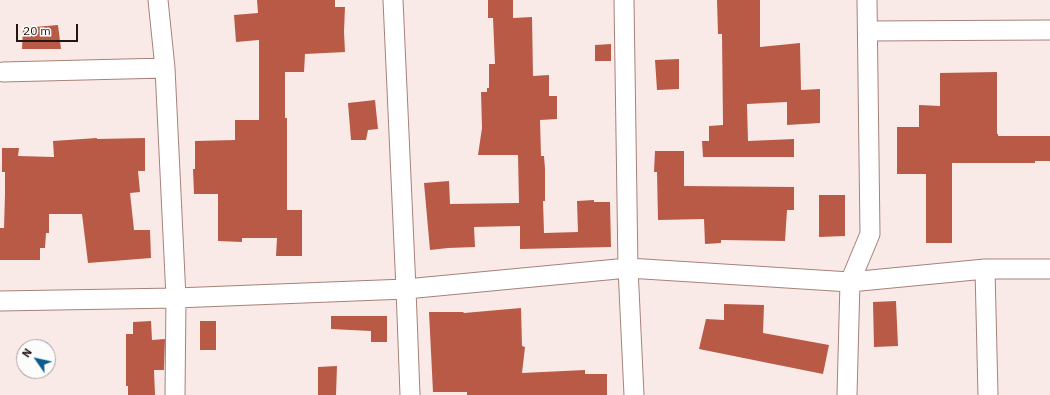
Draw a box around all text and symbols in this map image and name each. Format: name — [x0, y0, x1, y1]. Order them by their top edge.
scale bar — [18, 16, 80, 42]
text: 20 m — [23, 23, 51, 38]
north arrow — [16, 339, 56, 379]
text: N — [19, 346, 35, 360]

